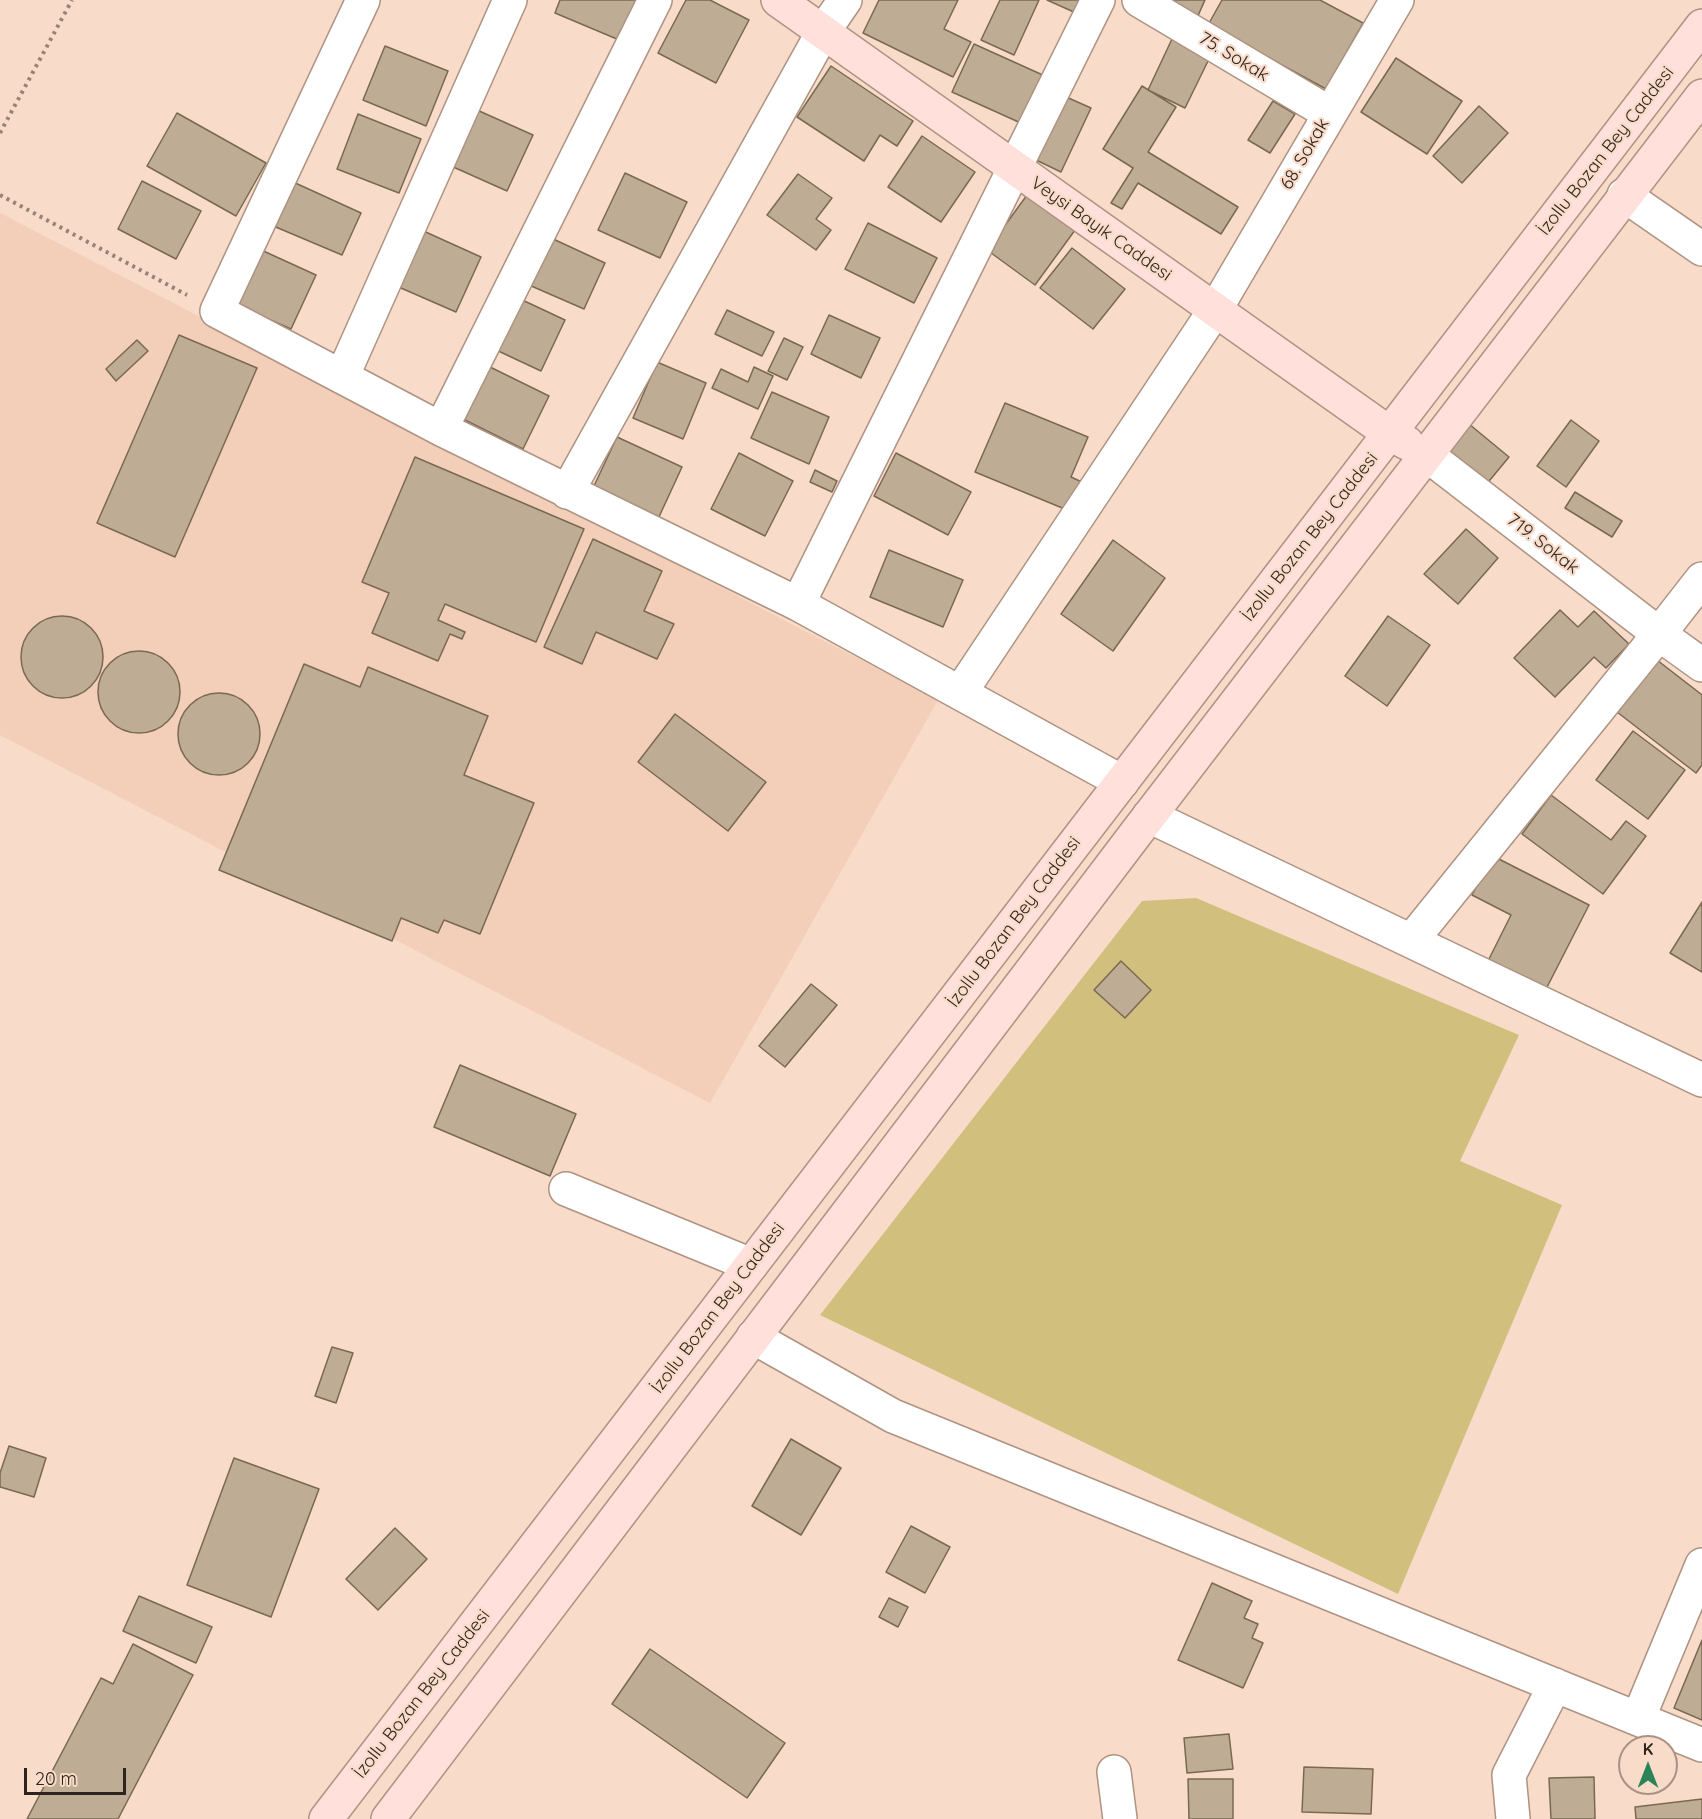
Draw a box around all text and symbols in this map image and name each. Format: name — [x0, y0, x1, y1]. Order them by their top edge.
street label: 75. Sokak — [1195, 28, 1273, 86]
street label: İzollu Bozan Bey Caddesi — [1533, 62, 1679, 240]
street label: 68. Sokak — [1276, 115, 1334, 193]
street label: Veysi Bayık Caddesi — [1026, 172, 1176, 286]
street label: İzollu Bozan Bey Caddesi — [1237, 448, 1383, 626]
street label: 719. Sokak — [1503, 509, 1583, 579]
street label: İzollu Bozan Bey Caddesi — [943, 832, 1085, 1012]
street label: İzollu Bozan Bey Caddesi — [647, 1218, 789, 1398]
street label: İzollu Bozan Bey Caddesi — [349, 1605, 495, 1783]
north arrow — [1618, 1735, 1678, 1795]
text: K — [1643, 1739, 1653, 1759]
scale bar — [27, 1756, 129, 1794]
text: 20 m — [35, 1767, 77, 1790]

